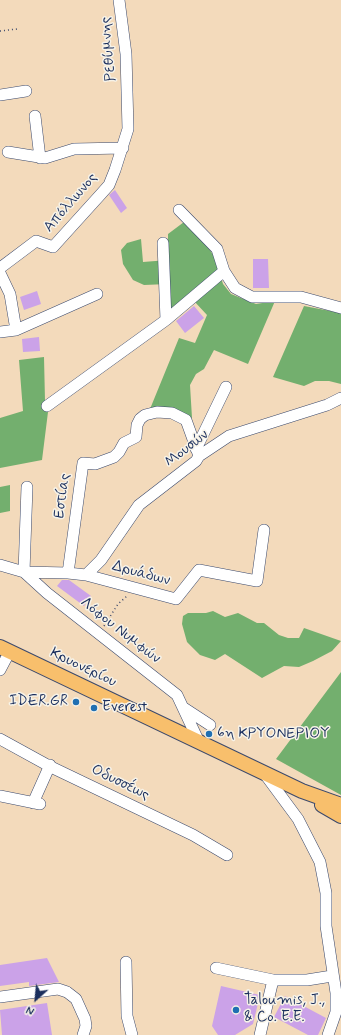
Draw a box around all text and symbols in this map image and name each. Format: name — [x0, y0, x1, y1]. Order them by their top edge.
street label: Ρεθύμνης — [97, 16, 121, 82]
street label: Απόλλωνος — [40, 170, 102, 236]
street label: Μουσών — [161, 426, 213, 472]
street label: Εστίας — [51, 472, 75, 520]
street label: Δρυάδων — [110, 558, 172, 590]
street label: Λόφου Νυμφών — [76, 594, 164, 668]
street label: Κρυονερίου — [47, 644, 119, 692]
place label: IDER.GR — [9, 693, 68, 711]
marker: IDER.GR — [71, 697, 81, 707]
place label: Everest — [102, 699, 147, 717]
marker: Everest — [89, 703, 99, 713]
place label: 6η ΚΡΥΟΝΕΡΙΟΥ — [217, 725, 329, 743]
marker: 6η ΚΡΥΟΝΕΡΙΟΥ — [204, 729, 214, 739]
street label: Οδυσσέως — [88, 761, 152, 805]
north arrow — [16, 979, 56, 1019]
place label: Taloumis, J., & Co. E.E. — [244, 992, 325, 1027]
text: N — [24, 1002, 37, 1018]
marker: Taloumis, J., & Co. E.E. — [231, 1005, 241, 1015]

